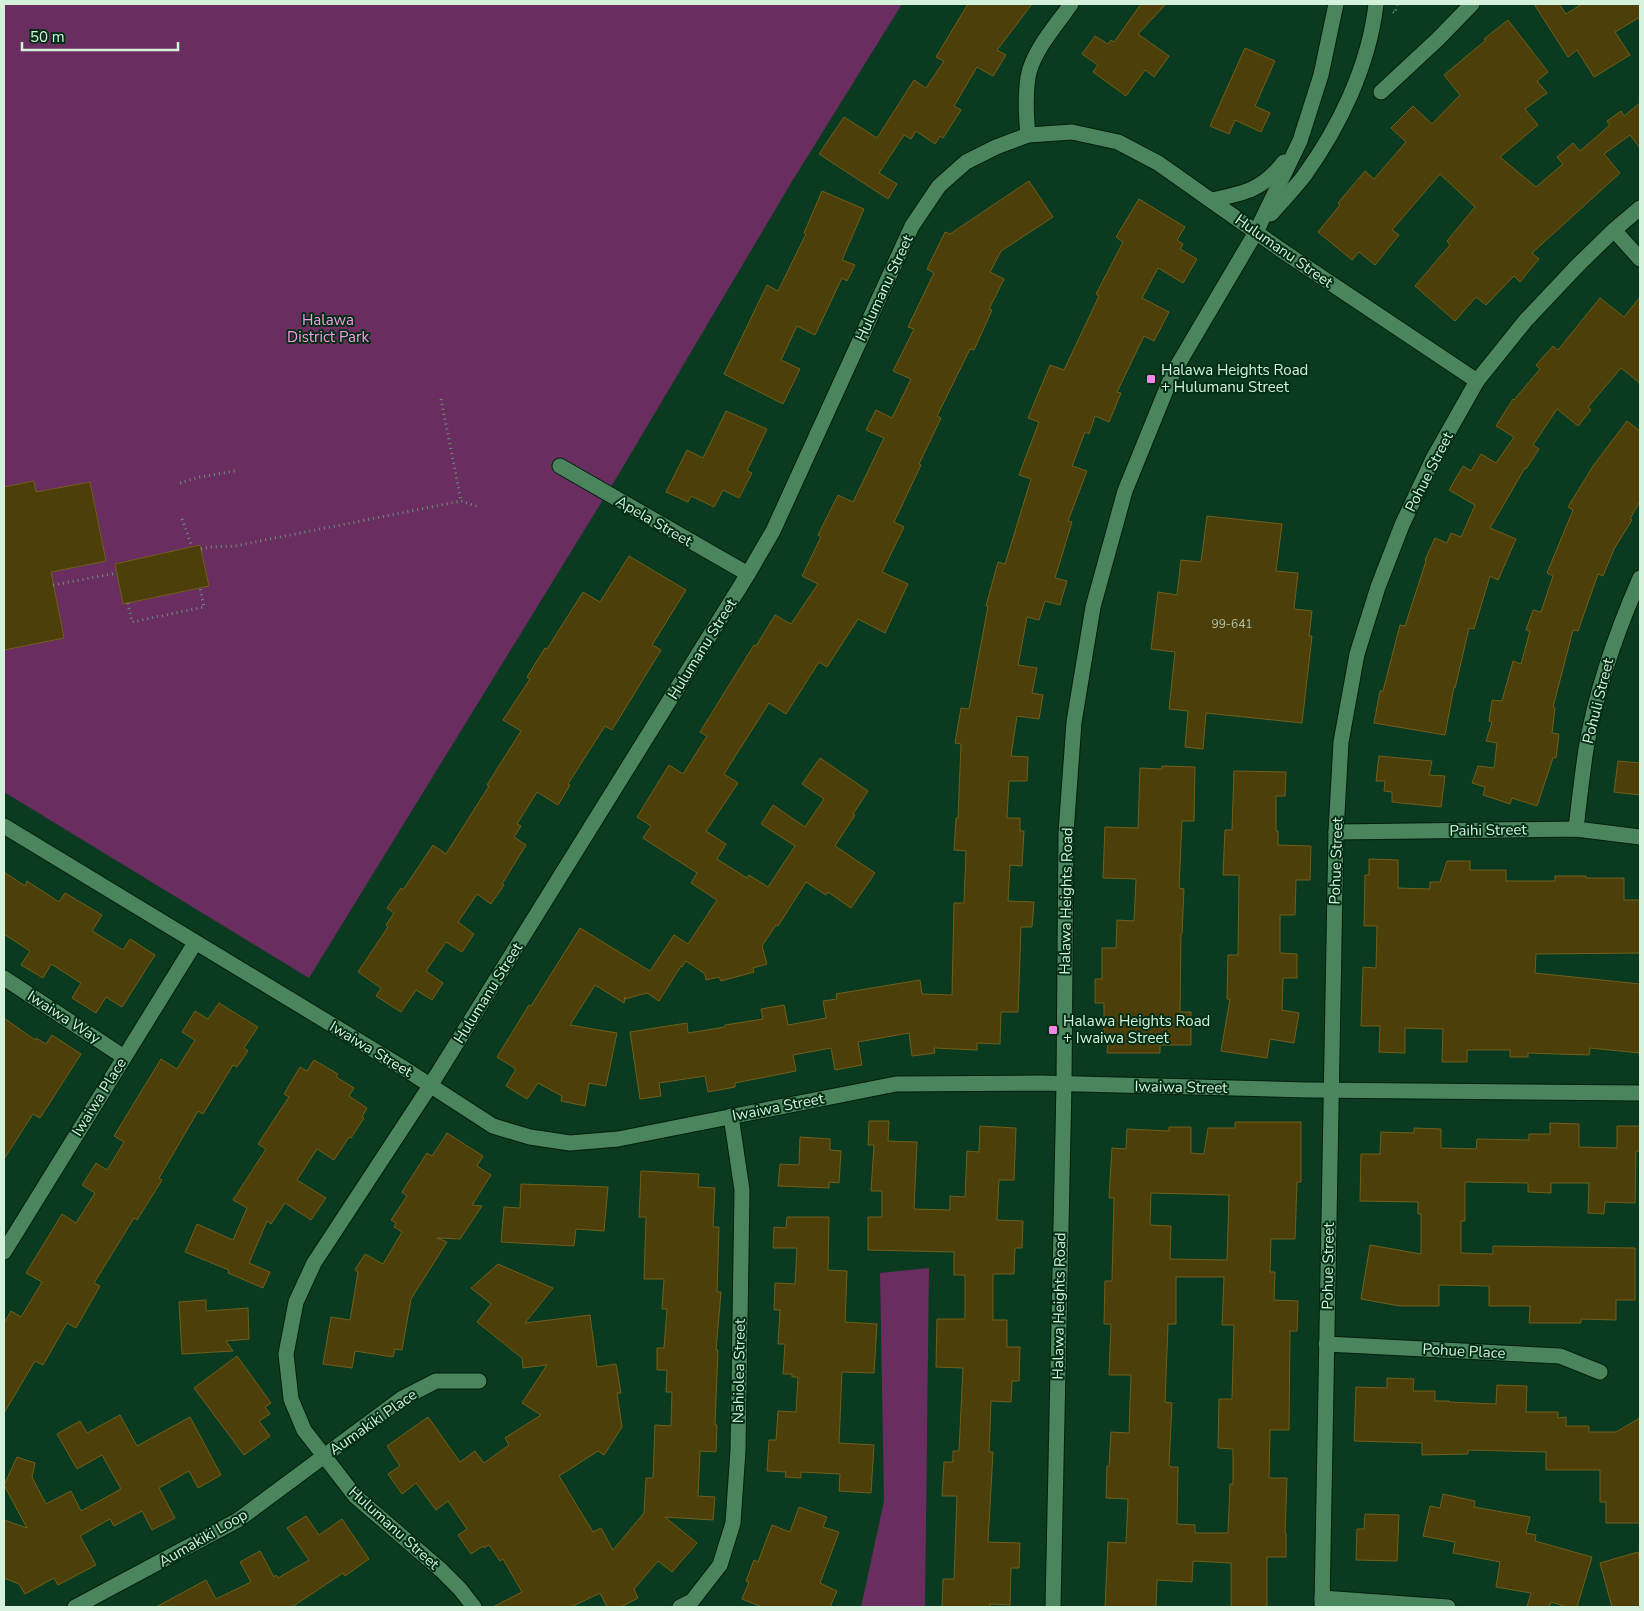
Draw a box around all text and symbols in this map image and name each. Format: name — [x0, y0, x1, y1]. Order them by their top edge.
scale bar — [22, 20, 179, 52]
text: 50 m — [30, 27, 65, 47]
street label: Hulumanu Street — [1231, 210, 1338, 293]
street label: Hulumanu Street — [851, 231, 918, 344]
park label: Halawa District Park — [287, 310, 369, 347]
place label: Halawa Heights Road + Hulumanu Street — [1161, 360, 1308, 397]
marker: Halawa Heights Road + Hulumanu Street — [1145, 373, 1157, 385]
street label: Pohue Street — [1400, 428, 1458, 515]
street label: Apela Street — [612, 491, 696, 551]
street label: Hulumanu Street — [663, 594, 741, 703]
house number: 99-641 — [1211, 616, 1253, 632]
street label: Pohuli Street — [1578, 656, 1618, 746]
street label: Pohue Street — [1324, 816, 1348, 905]
street label: Paihi Street — [1449, 819, 1528, 841]
street label: Halawa Heights Road — [1055, 827, 1077, 975]
street label: Hulumanu Street — [449, 938, 527, 1047]
street label: Iwaiwa Way — [24, 986, 105, 1048]
place label: Halawa Heights Road + Iwaiwa Street — [1063, 1011, 1210, 1048]
street label: Iwaiwa Street — [326, 1016, 417, 1082]
marker: Halawa Heights Road + Iwaiwa Street — [1047, 1024, 1059, 1036]
street label: Iwaiwa Place — [67, 1054, 131, 1140]
street label: Iwaiwa Street — [1134, 1076, 1228, 1098]
street label: Iwaiwa Street — [730, 1088, 826, 1126]
street label: Pohue Street — [1317, 1221, 1339, 1310]
street label: Halawa Heights Road — [1048, 1232, 1070, 1380]
street label: Nahiolea Street — [728, 1318, 750, 1423]
street label: Pohue Place — [1422, 1339, 1506, 1363]
street label: Aumakiki Place — [325, 1384, 421, 1460]
street label: Hulumanu Street — [345, 1482, 444, 1574]
street label: Aumakiki Loop — [155, 1504, 251, 1572]

